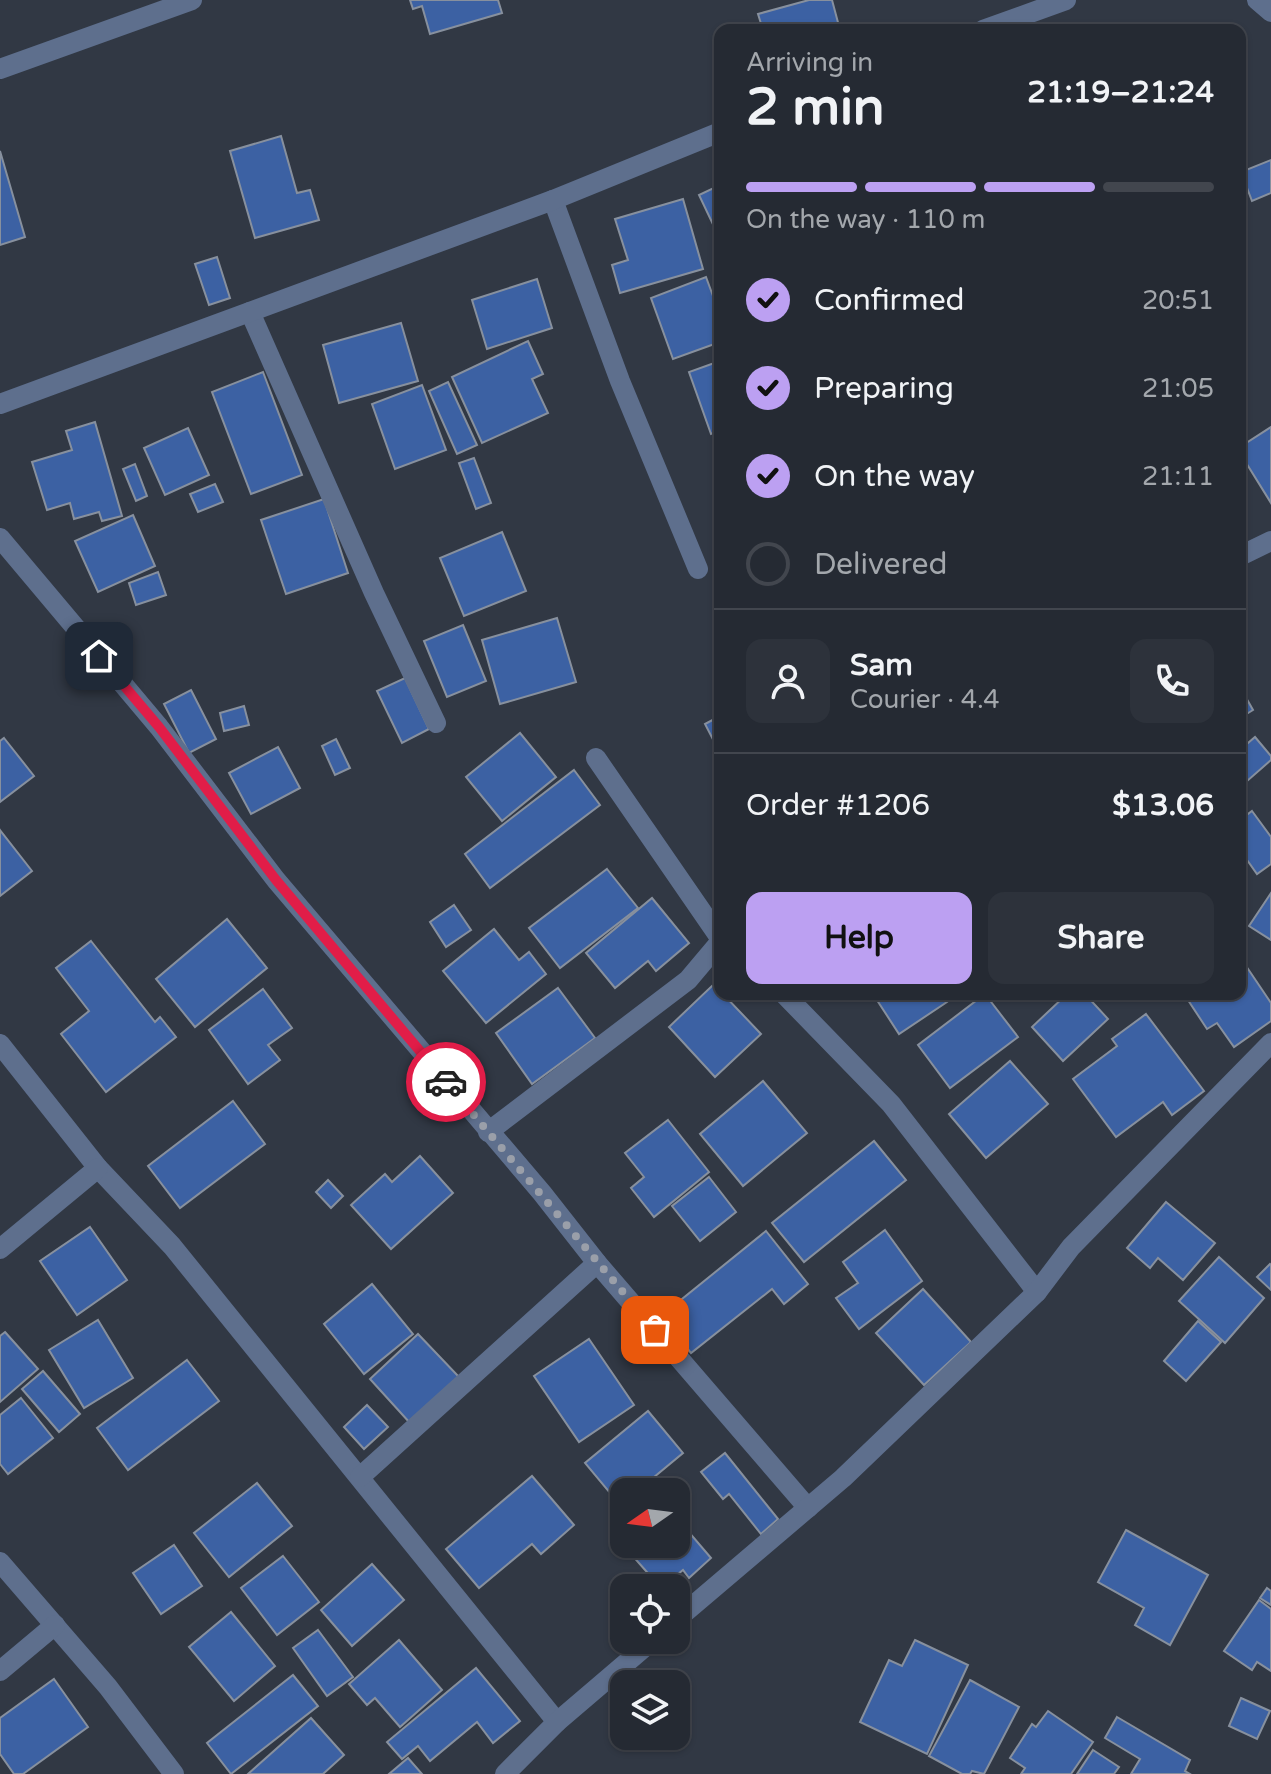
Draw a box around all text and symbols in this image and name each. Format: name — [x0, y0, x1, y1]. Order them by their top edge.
text: Arriving in — [746, 47, 873, 78]
text: 21:19–21:24 — [1027, 74, 1214, 111]
text: 2 min — [746, 76, 885, 139]
text: On the way · 110 m — [746, 204, 985, 235]
icon: check — [746, 278, 790, 322]
text: Confirmed — [814, 282, 965, 319]
text: 20:51 — [1142, 285, 1214, 316]
icon: check — [746, 366, 790, 410]
text: Preparing — [814, 370, 954, 407]
text: 21:05 — [1142, 373, 1214, 404]
icon: check — [746, 454, 790, 498]
text: On the way — [814, 458, 975, 495]
text: 21:11 — [1142, 461, 1214, 492]
text: Delivered — [814, 546, 948, 583]
pin — [65, 622, 133, 690]
icon: home — [77, 634, 121, 678]
button: person — [746, 639, 830, 723]
button: phone — [1130, 639, 1214, 723]
text: Sam — [850, 647, 913, 684]
text: Courier · 4.4 — [850, 684, 1000, 715]
text: Order #1206 — [746, 787, 930, 824]
text: $13.06 — [1112, 787, 1214, 824]
button: Help — [746, 892, 972, 984]
button: Share — [988, 892, 1214, 984]
courier — [406, 1042, 486, 1122]
icon: car — [424, 1060, 468, 1104]
pin — [621, 1296, 689, 1364]
icon: bag — [633, 1308, 677, 1352]
north arrow — [610, 1478, 690, 1558]
map controls — [610, 1478, 690, 1750]
button: locate — [610, 1574, 690, 1654]
button: layers — [610, 1670, 690, 1750]

